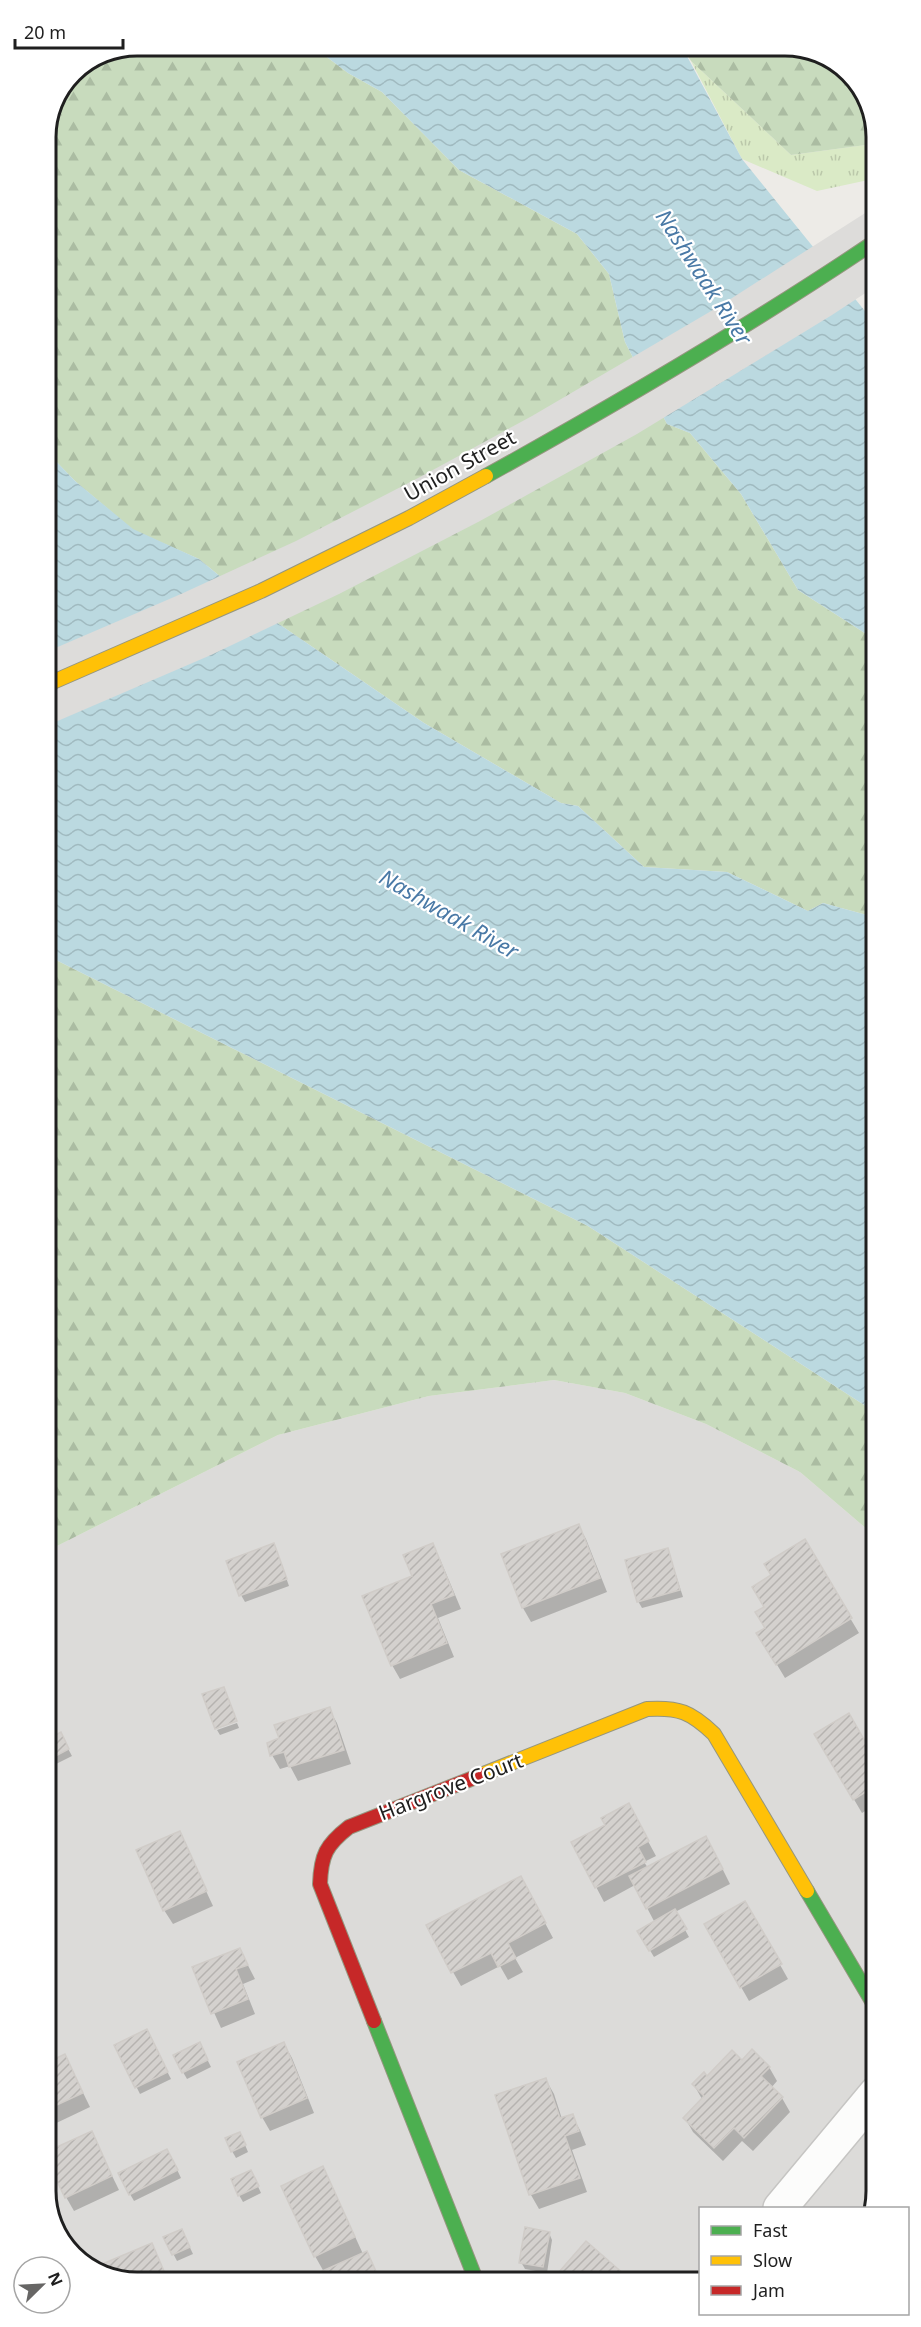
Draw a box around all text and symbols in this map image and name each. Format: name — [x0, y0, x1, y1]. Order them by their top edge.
scale bar — [15, 12, 123, 50]
text: 20 m — [24, 20, 66, 44]
water label: Nashwaak River — [650, 203, 761, 351]
street label: Union Street — [399, 423, 521, 507]
water label: Nashwaak River — [374, 861, 526, 966]
street label: Hargrove Court — [374, 1746, 527, 1826]
legend — [699, 2207, 909, 2315]
text: Fast — [753, 2218, 788, 2242]
text: Slow — [753, 2248, 792, 2272]
north arrow — [12, 2255, 72, 2315]
text: N — [43, 2268, 68, 2289]
text: Jam — [751, 2278, 785, 2302]

